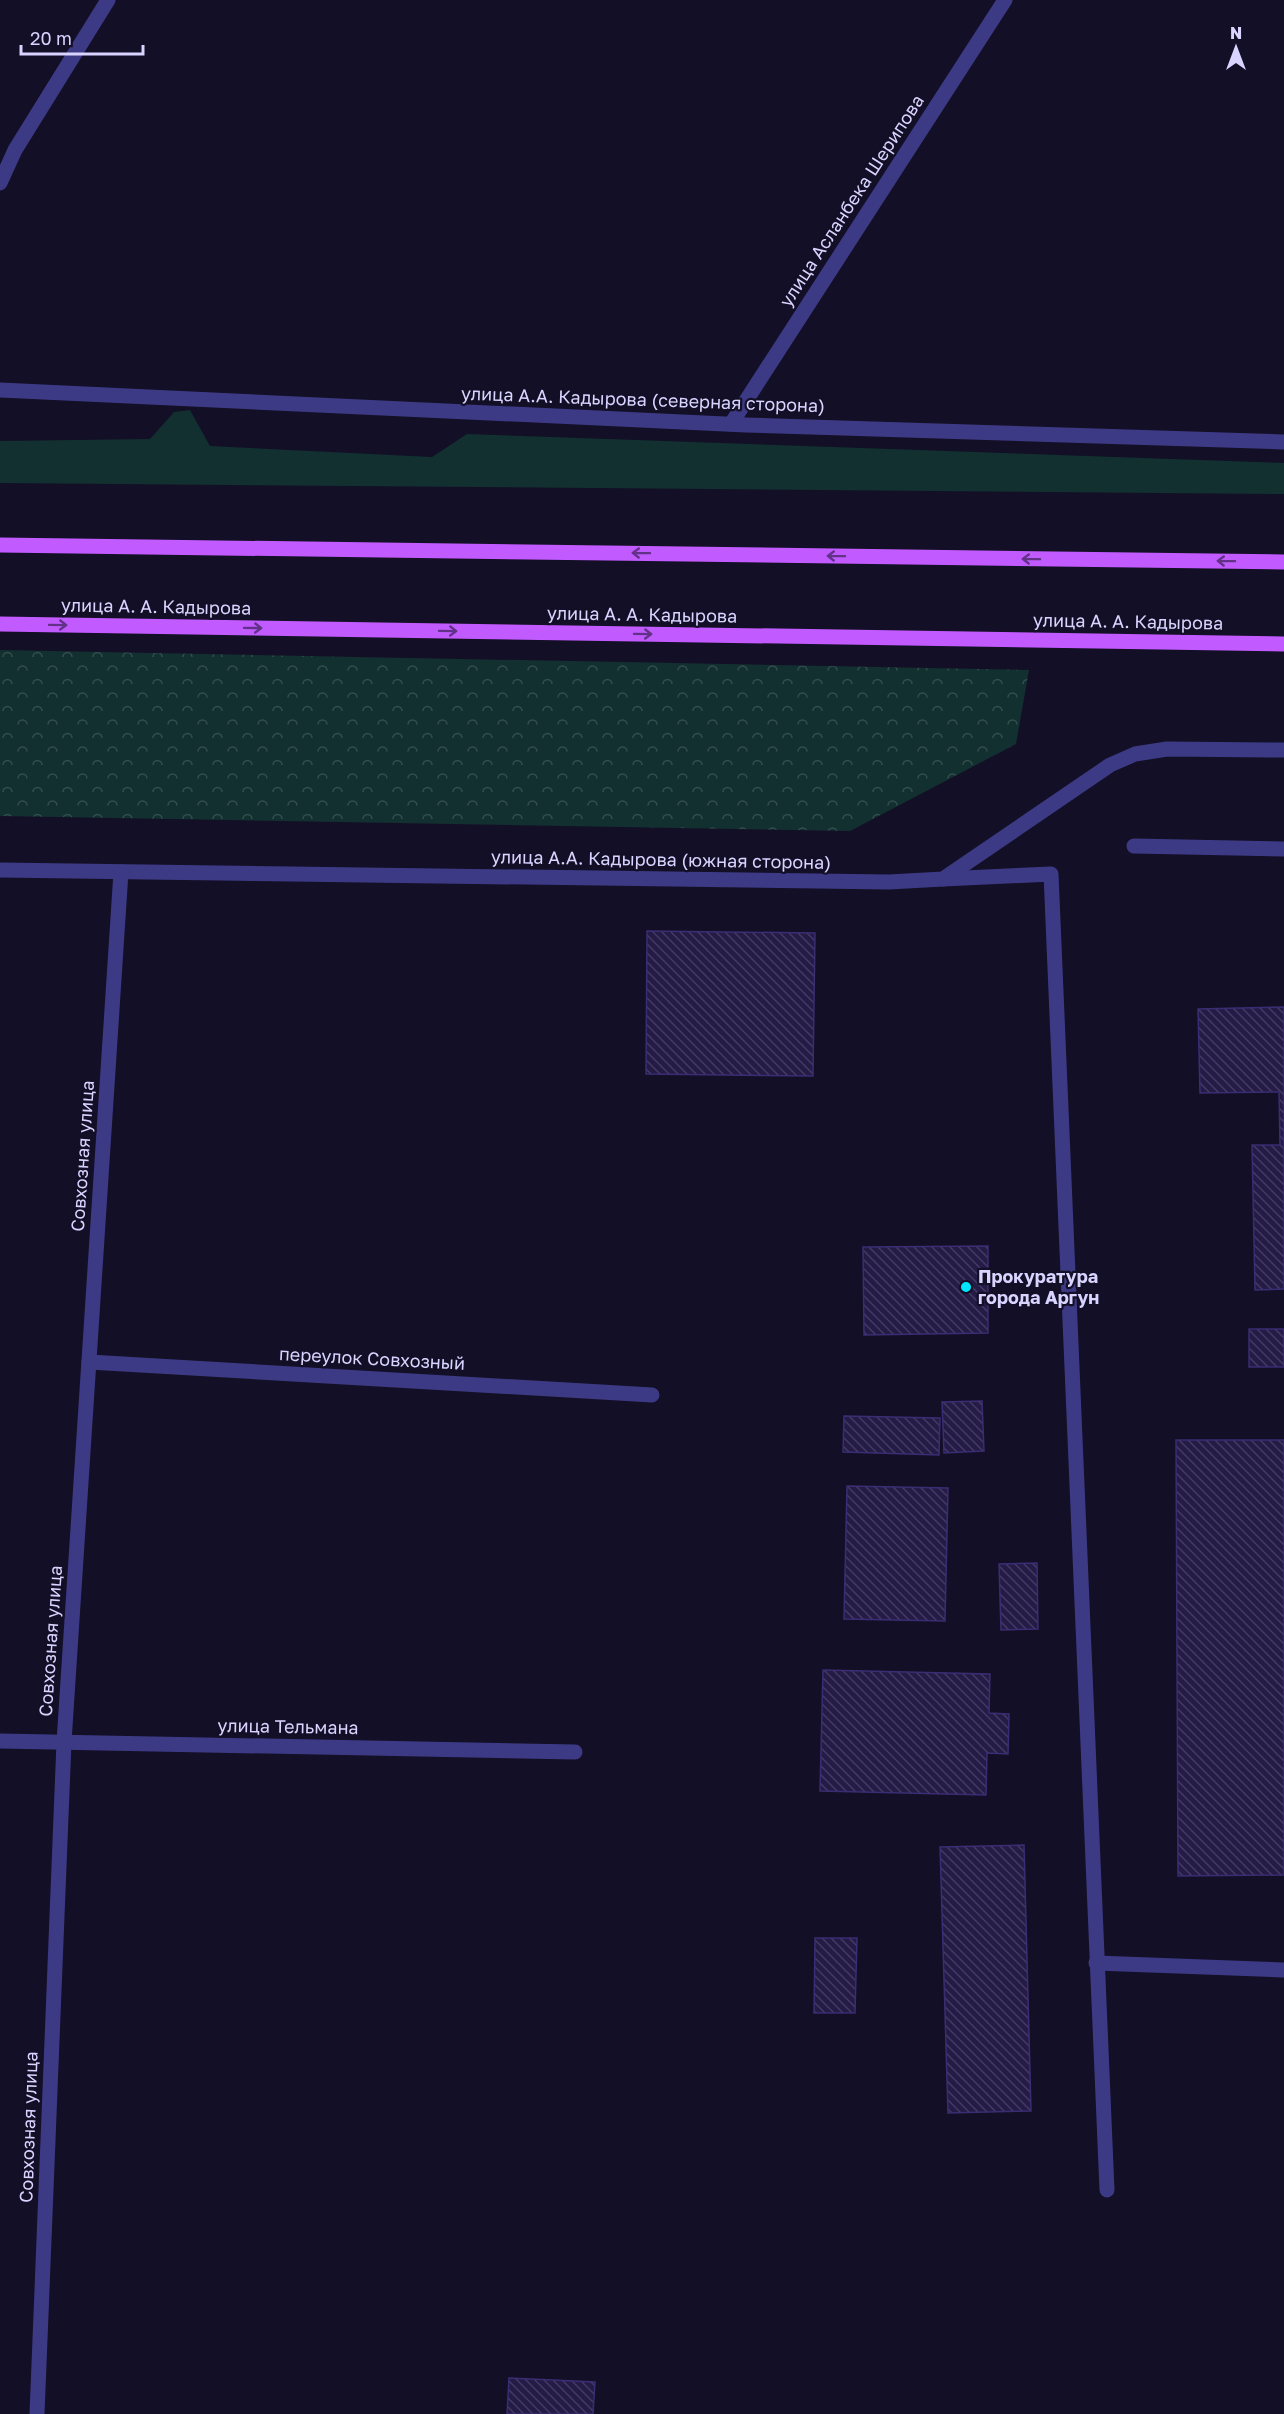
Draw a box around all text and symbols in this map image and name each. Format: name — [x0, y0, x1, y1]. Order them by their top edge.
scale bar — [21, 18, 142, 56]
north arrow — [1206, 18, 1266, 78]
text: N — [1230, 23, 1242, 43]
text: 20 m — [30, 27, 72, 49]
street label: улица Асланбека Шерипова — [774, 90, 928, 311]
street label: улица А.А. Кадырова (северная сторона) — [461, 382, 825, 416]
one-way arrow — [631, 547, 651, 559]
one-way arrow — [826, 550, 846, 562]
one-way arrow — [1021, 553, 1041, 564]
one-way arrow — [1216, 555, 1236, 567]
street label: улица А. А. Кадырова — [61, 593, 251, 619]
street label: улица А. А. Кадырова — [547, 601, 737, 627]
street label: улица А. А. Кадырова — [1033, 608, 1223, 634]
one-way arrow — [48, 619, 68, 630]
one-way arrow — [243, 622, 263, 634]
one-way arrow — [438, 625, 458, 637]
one-way arrow — [633, 628, 653, 640]
street label: улица А.А. Кадырова (южная сторона) — [491, 845, 831, 873]
street label: Совхозная улица — [66, 1080, 98, 1232]
place label: Прокуратура города Аргун — [978, 1265, 1099, 1308]
marker: Прокуратура города Аргун — [959, 1280, 973, 1294]
street label: переулок Совхозный — [278, 1342, 466, 1374]
street label: Совхозная улица — [34, 1565, 66, 1717]
street label: улица Тельмана — [217, 1714, 359, 1738]
street label: Совхозная улица — [14, 2051, 42, 2203]

